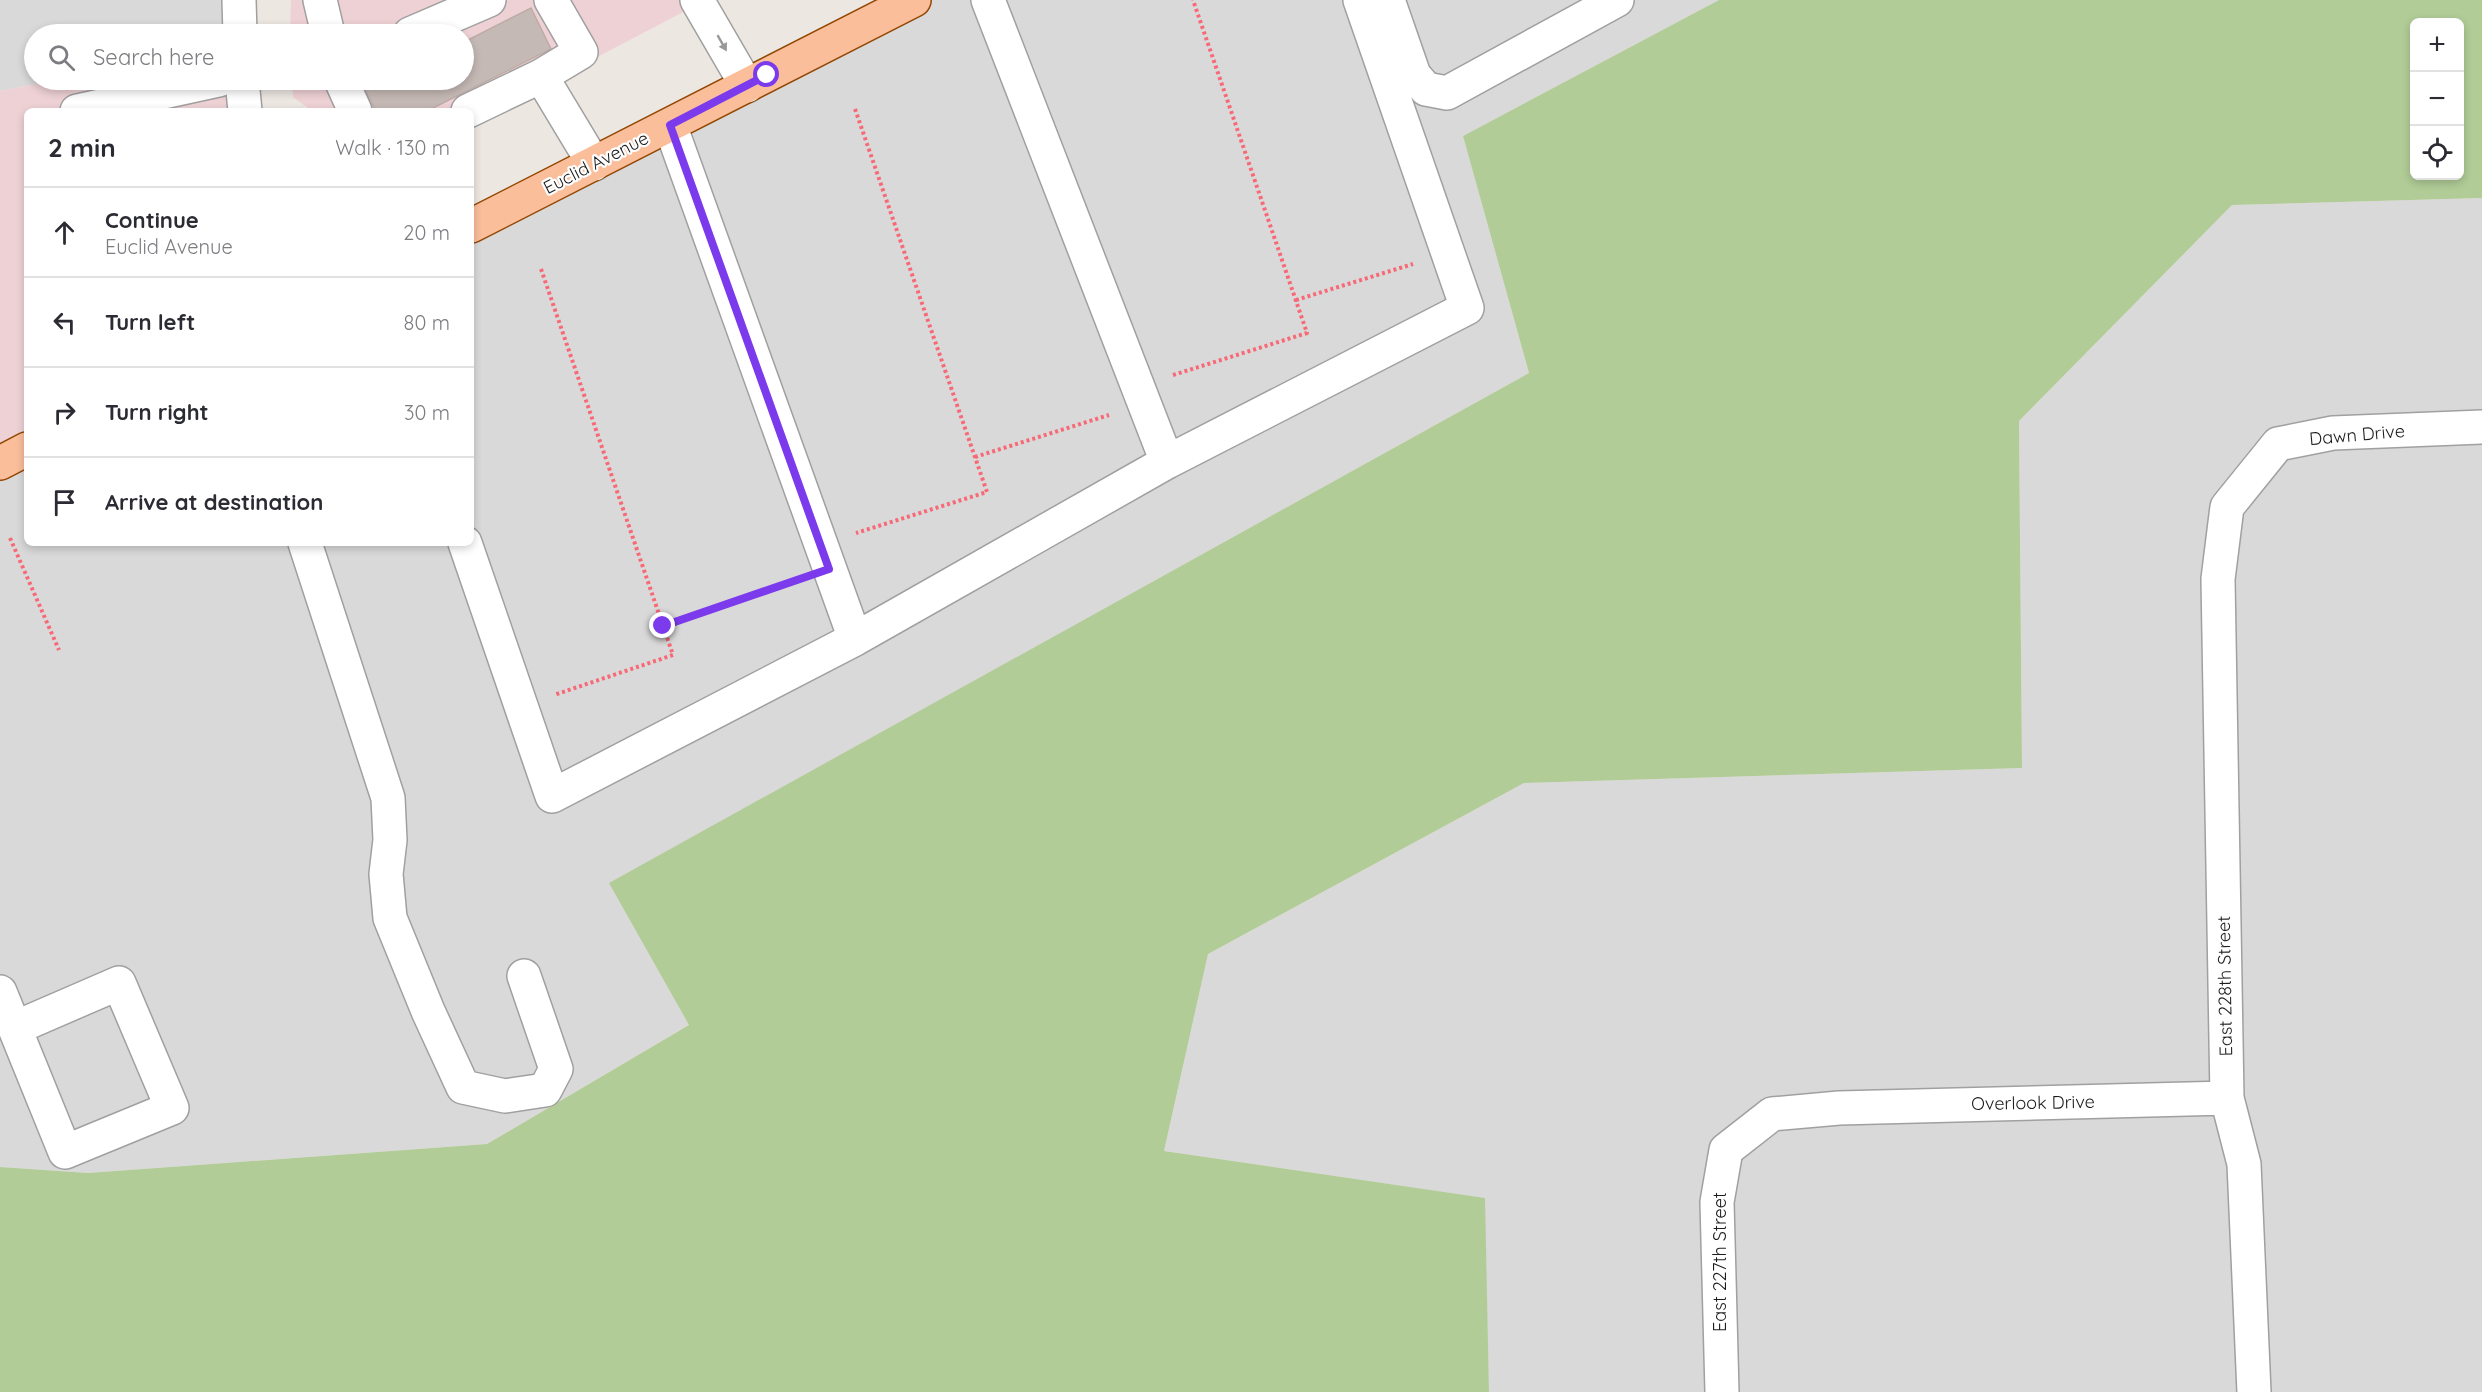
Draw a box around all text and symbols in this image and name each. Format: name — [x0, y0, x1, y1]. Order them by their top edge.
map controls — [2410, 18, 2464, 180]
button: + — [2410, 18, 2464, 72]
search box — [24, 24, 474, 90]
one-way arrow — [717, 35, 727, 52]
icon: search — [45, 41, 78, 74]
text: Search here — [93, 43, 214, 71]
route start — [753, 61, 779, 87]
button: − — [2410, 72, 2464, 126]
street label: Euclid Avenue — [539, 126, 652, 199]
button: locate — [2410, 126, 2464, 180]
text: 2 min — [48, 131, 116, 164]
text: Walk · 130 m — [335, 135, 450, 160]
text: Continue — [105, 206, 199, 234]
icon: ahead — [48, 216, 81, 249]
text: 20 m — [403, 220, 450, 245]
text: Euclid Avenue — [105, 234, 233, 259]
icon: left — [48, 306, 81, 339]
text: Turn left — [105, 308, 195, 336]
text: 80 m — [404, 310, 450, 335]
icon: right — [48, 396, 81, 429]
text: Turn right — [105, 398, 209, 426]
text: 30 m — [404, 400, 450, 425]
street label: Dawn Drive — [2308, 419, 2406, 450]
icon: arrive — [48, 486, 81, 519]
text: Arrive at destination — [105, 488, 323, 516]
route end — [649, 612, 675, 638]
street label: East 228th Street — [2212, 915, 2237, 1057]
street label: Overlook Drive — [1971, 1090, 2095, 1115]
street label: East 227th Street — [1708, 1192, 1731, 1332]

